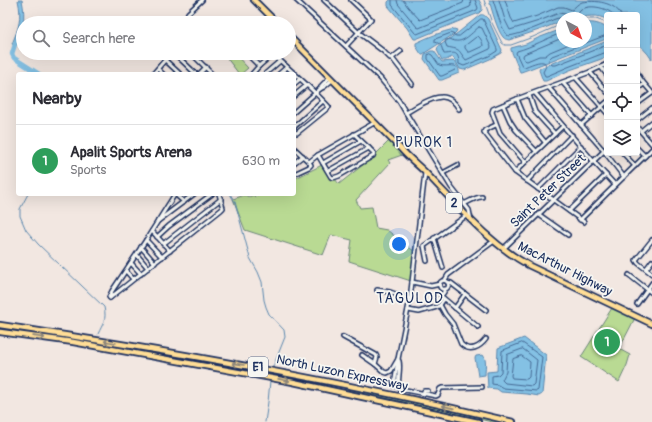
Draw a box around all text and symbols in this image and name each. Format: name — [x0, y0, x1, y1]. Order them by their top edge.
north arrow — [556, 12, 592, 48]
map controls — [604, 12, 640, 156]
button: + — [604, 12, 640, 48]
search box — [16, 16, 296, 60]
icon: search — [30, 27, 52, 49]
text: Search here — [62, 29, 135, 48]
button: − — [604, 48, 640, 84]
button: locate — [604, 84, 640, 120]
text: Nearby — [32, 88, 81, 109]
button: layers — [604, 120, 640, 156]
district label: PUROK 1 — [395, 134, 453, 151]
text: Apalit Sports Arena — [70, 143, 192, 162]
street label: Saint Peter Street — [507, 150, 590, 231]
text: 1 — [42, 153, 48, 169]
text: 630 m — [242, 153, 280, 169]
text: Sports — [70, 162, 106, 178]
road number: 2 — [446, 193, 462, 213]
your location — [389, 234, 409, 254]
street label: MacArthur Highway — [515, 238, 615, 300]
district label: TAGULOD — [376, 290, 444, 307]
pin: 1 — [594, 327, 620, 357]
one-way arrow — [32, 333, 45, 341]
one-way arrow — [104, 338, 117, 346]
street label: North Luzon Expressway — [275, 351, 410, 395]
road number: E1 — [248, 357, 268, 377]
one-way arrow — [232, 360, 245, 368]
one-way arrow — [277, 377, 290, 385]
one-way arrow — [442, 402, 455, 410]

